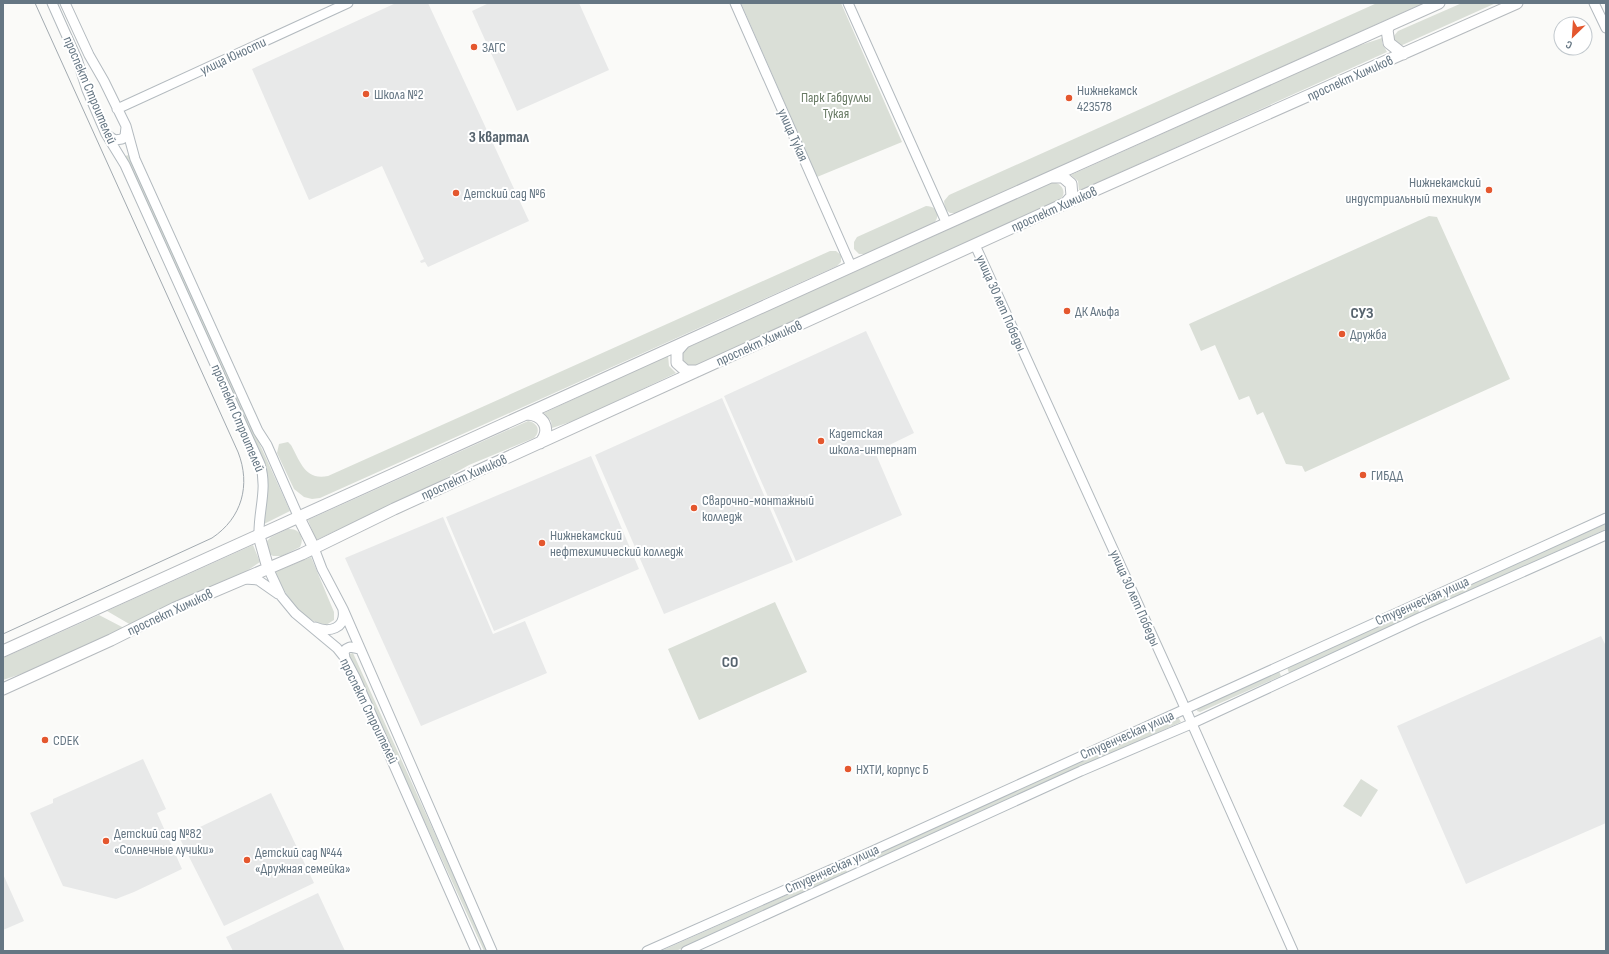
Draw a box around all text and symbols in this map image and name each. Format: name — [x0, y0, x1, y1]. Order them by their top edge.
north arrow — [1553, 16, 1593, 56]
street label: улица Юности — [197, 33, 269, 79]
street label: проспект Строителей — [60, 34, 120, 147]
text: С — [1563, 37, 1574, 52]
place label: ЗАГС — [482, 39, 506, 56]
marker: ЗАГС — [469, 42, 479, 52]
street label: проспект Химиков — [1304, 51, 1396, 105]
place label: Нижнекамск 423578 — [1077, 82, 1138, 115]
place label: Школа №2 — [374, 86, 424, 103]
marker: Школа №2 — [361, 89, 371, 99]
park label: Парк Габдуллы Тукая — [801, 89, 871, 122]
marker: Нижнекамск 423578 — [1064, 93, 1074, 103]
street label: улица Тукая — [774, 106, 812, 164]
district label: 3 квартал — [469, 128, 530, 147]
place label: Нижнекамский индустриальный техникум — [1345, 174, 1481, 207]
street label: проспект Химиков — [1008, 182, 1100, 236]
place label: Детский сад №6 — [464, 185, 546, 202]
marker: Нижнекамский индустриальный техникум — [1484, 185, 1494, 195]
marker: Детский сад №6 — [451, 188, 461, 198]
street label: улица 30 лет Победы — [972, 252, 1030, 354]
place label: ДК Альфа — [1075, 303, 1119, 320]
district label: СУЗ — [1350, 304, 1374, 323]
marker: ДК Альфа — [1062, 306, 1072, 316]
street label: проспект Химиков — [713, 316, 805, 370]
place label: Дружба — [1350, 326, 1387, 343]
marker: Дружба — [1337, 329, 1347, 339]
street label: проспект Строителей — [208, 362, 268, 475]
place label: Кадетская школа-интернат — [829, 425, 917, 458]
marker: Кадетская школа-интернат — [816, 436, 826, 446]
street label: проспект Химиков — [418, 450, 510, 504]
place label: ГИБДД — [1371, 467, 1403, 484]
marker: ГИБДД — [1358, 470, 1368, 480]
place label: Сварочно-монтажный колледж — [702, 492, 814, 525]
marker: Сварочно-монтажный колледж — [689, 503, 699, 513]
place label: Нижнекамский нефтехимический колледж — [550, 527, 684, 560]
marker: Нижнекамский нефтехимический колледж — [537, 538, 547, 548]
street label: улица 30 лет Победы — [1106, 547, 1164, 649]
street label: Студенческая улица — [1372, 573, 1472, 629]
street label: проспект Химиков — [125, 585, 216, 639]
district label: СО — [722, 653, 738, 672]
street label: проспект Строителей — [336, 655, 402, 767]
street label: Студенческая улица — [1077, 707, 1177, 763]
place label: CDEK — [53, 732, 79, 749]
marker: CDEK — [40, 735, 50, 745]
place label: НХТИ, корпус Б — [856, 761, 929, 778]
marker: НХТИ, корпус Б — [843, 764, 853, 774]
place label: Детский сад №82 «Солнечные лучики» — [114, 825, 214, 858]
marker: Детский сад №82 «Солнечные лучики» — [101, 836, 111, 846]
street label: Студенческая улица — [782, 841, 882, 897]
place label: Детский сад №44 «Дружная семейка» — [255, 844, 351, 877]
marker: Детский сад №44 «Дружная семейка» — [242, 855, 252, 865]

